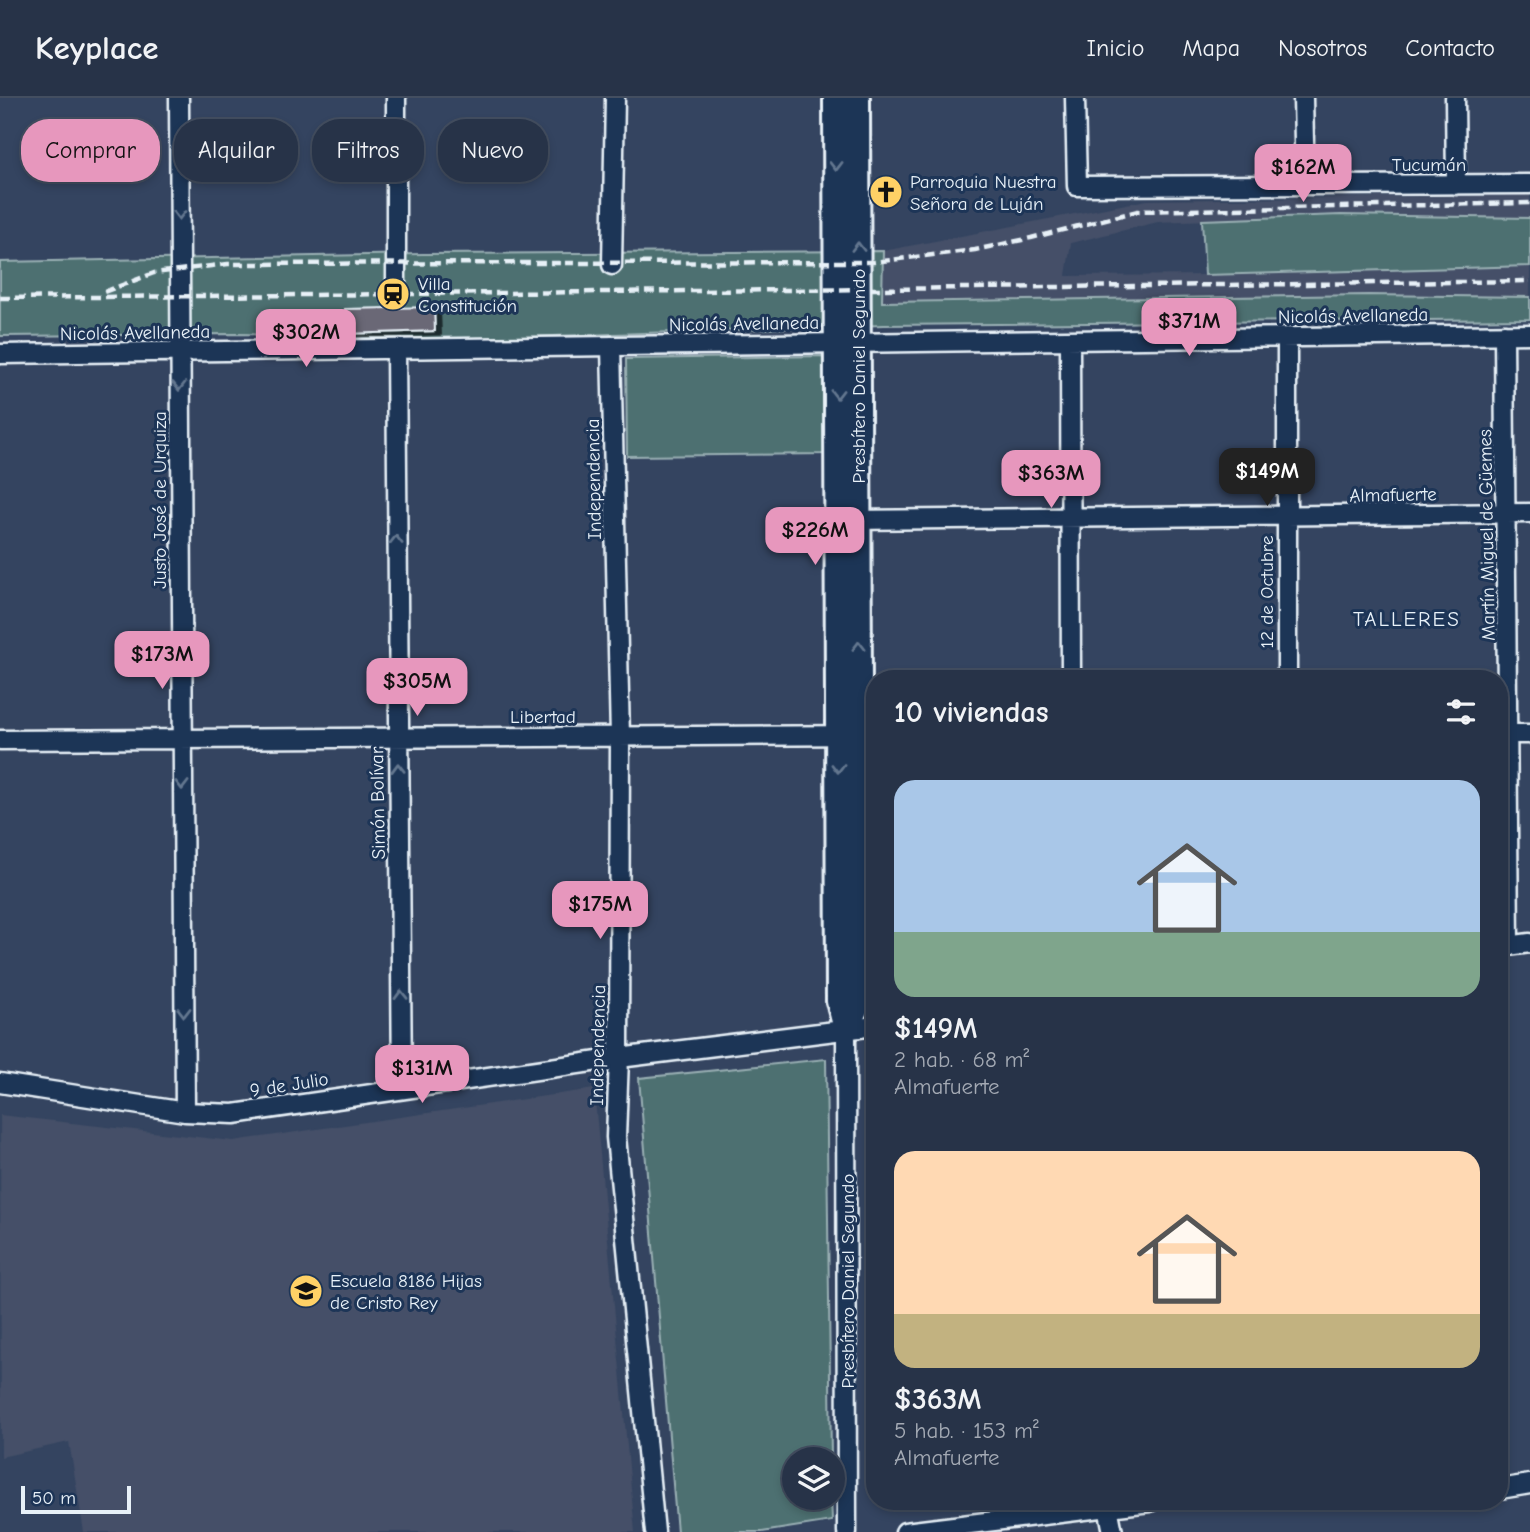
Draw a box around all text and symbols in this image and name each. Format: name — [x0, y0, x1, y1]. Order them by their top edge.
text: Keyplace — [35, 29, 158, 67]
text: Inicio — [1087, 34, 1144, 62]
text: Mapa — [1182, 34, 1240, 62]
text: Nosotros — [1278, 34, 1367, 62]
text: Contacto — [1405, 34, 1495, 62]
chip: Comprar — [21, 119, 160, 182]
chip: Alquilar — [174, 119, 298, 182]
chip: Filtros — [312, 119, 424, 182]
chip: Nuevo — [438, 119, 548, 182]
pin: $162M — [1254, 144, 1352, 204]
text: $162M — [1271, 153, 1335, 180]
street label: Tucumán — [1392, 154, 1466, 176]
one-way arrow — [828, 161, 844, 172]
place label: Parroquia Nuestra Señora de Luján — [910, 171, 1057, 215]
church icon: Parroquia Nuestra Señora de Luján — [867, 173, 905, 211]
one-way arrow — [171, 210, 187, 221]
one-way arrow — [850, 241, 866, 251]
street label: Presbítero Daniel Segundo — [848, 269, 870, 483]
place label: Villa Constitución — [418, 273, 517, 317]
station icon: Villa Constitución — [374, 275, 412, 313]
pin: $371M — [1140, 299, 1238, 358]
street label: Nicolás Avellaneda — [1278, 304, 1428, 328]
text: $371M — [1157, 307, 1221, 334]
pin: $302M — [257, 310, 355, 369]
street label: Nicolás Avellaneda — [669, 312, 819, 336]
text: $302M — [272, 318, 340, 345]
street label: Nicolás Avellaneda — [60, 321, 210, 345]
one-way arrow — [172, 380, 187, 391]
one-way arrow — [829, 389, 845, 399]
street label: Justo José de Urquiza — [149, 411, 171, 589]
street label: Independencia — [582, 418, 606, 540]
street label: Martín Miguel de Güemes — [1474, 429, 1500, 641]
pin: $149M — [1218, 448, 1316, 508]
pin: $363M — [1002, 450, 1100, 510]
text: $149M — [1235, 457, 1299, 484]
text: $363M — [1017, 459, 1085, 486]
street label: Almafuerte — [1349, 483, 1437, 507]
pin: $226M — [766, 508, 864, 567]
text: $226M — [781, 516, 849, 543]
one-way arrow — [389, 535, 404, 546]
street label: 12 de Octubre — [1256, 535, 1278, 649]
district label: TALLERES — [1353, 607, 1461, 631]
pin: $173M — [113, 632, 211, 691]
text: $173M — [130, 640, 194, 667]
one-way arrow — [851, 640, 867, 650]
pin: $305M — [368, 658, 466, 718]
text: $305M — [382, 667, 452, 694]
icon: filters — [1442, 693, 1480, 731]
text: 10 viviendas — [894, 695, 1048, 730]
street label: Libertad — [510, 706, 576, 728]
street label: Simón Bolívar — [366, 746, 390, 859]
one-way arrow — [390, 762, 406, 773]
one-way arrow — [830, 763, 846, 774]
one-way arrow — [174, 780, 190, 790]
icon: home — [1124, 825, 1250, 951]
pin: $175M — [551, 882, 649, 941]
text: $175M — [568, 890, 632, 917]
street label: Independencia — [586, 984, 610, 1106]
one-way arrow — [393, 990, 409, 1000]
one-way arrow — [176, 1007, 192, 1018]
text: $149M — [894, 1011, 978, 1046]
pin: $131M — [373, 1046, 471, 1105]
text: 2 hab. · 68 m² — [894, 1046, 1029, 1073]
text: $131M — [391, 1054, 453, 1081]
street label: 9 de Julio — [248, 1068, 330, 1102]
text: Almafuerte — [894, 1073, 1000, 1100]
street label: Presbítero Daniel Segundo — [837, 1174, 859, 1388]
icon: home — [1124, 1196, 1250, 1322]
place label: Escuela 8186 Hijas de Cristo Rey — [330, 1270, 482, 1314]
school or university icon: Escuela 8186 Hijas de Cristo Rey — [287, 1272, 325, 1310]
text: $363M — [894, 1382, 982, 1417]
text: 5 hab. · 153 m² — [894, 1417, 1039, 1444]
text: Almafuerte — [894, 1444, 1000, 1471]
map controls — [782, 1447, 845, 1510]
button: layers — [782, 1447, 845, 1510]
scale bar — [21, 1483, 131, 1515]
text: 50 m — [32, 1487, 76, 1509]

